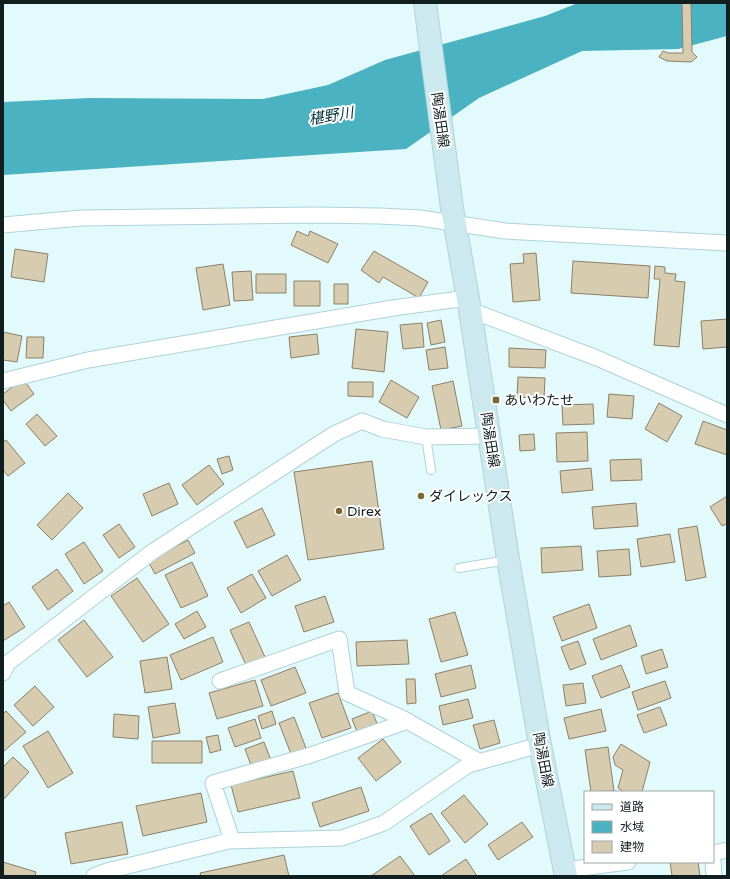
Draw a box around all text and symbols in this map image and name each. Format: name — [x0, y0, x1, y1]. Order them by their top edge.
street label: 陶湯田線 — [428, 91, 452, 149]
water label: 椹野川 — [307, 103, 357, 128]
place label: あいわたせ — [504, 392, 574, 409]
marker: あいわたせ — [491, 395, 501, 405]
street label: 陶湯田線 — [477, 411, 503, 469]
place label: ダイレックス — [429, 488, 513, 505]
marker: ダイレックス — [416, 491, 426, 501]
place label: Direx — [347, 503, 381, 520]
marker: Direx — [334, 506, 344, 516]
street label: 陶湯田線 — [529, 731, 557, 789]
legend — [584, 791, 714, 863]
text: 道路 — [620, 800, 644, 814]
text: 水域 — [620, 820, 644, 834]
text: 建物 — [620, 840, 644, 854]

